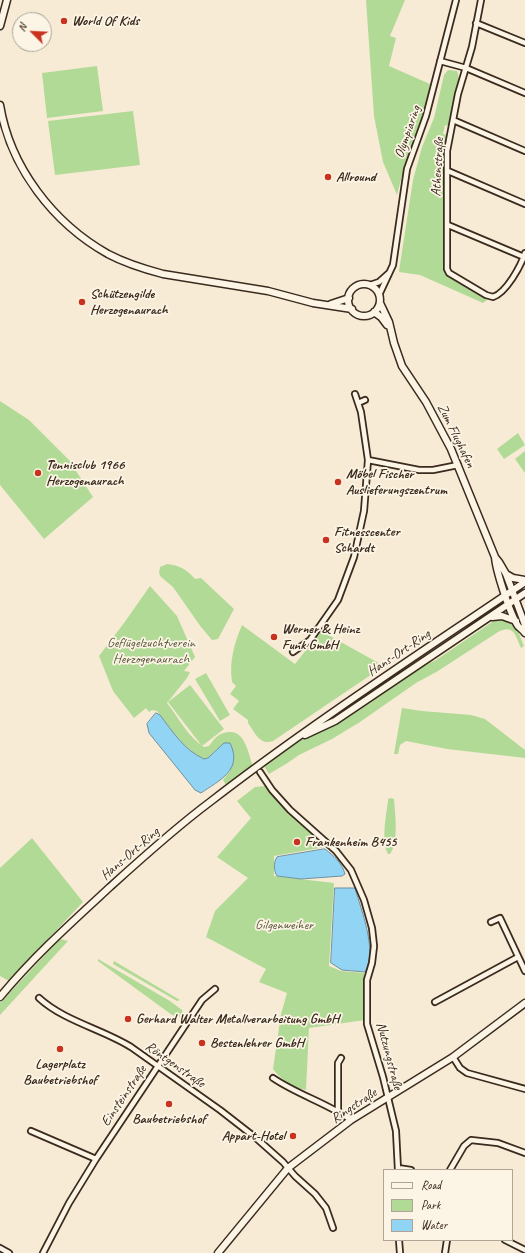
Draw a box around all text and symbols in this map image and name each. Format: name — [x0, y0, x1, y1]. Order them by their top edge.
north arrow — [12, 12, 52, 52]
place label: World Of Kids — [72, 13, 139, 29]
marker: World Of Kids — [59, 16, 69, 26]
text: N — [14, 22, 30, 33]
street label: Olympiaring — [391, 103, 425, 161]
street label: Athenstraße — [428, 137, 448, 197]
place label: Allround — [336, 169, 375, 185]
marker: Allround — [323, 172, 333, 182]
place label: Schützengilde Herzogenaurach — [90, 286, 168, 318]
marker: Schützengilde Herzogenaurach — [77, 297, 87, 307]
street label: Zum Flughafen — [433, 401, 479, 471]
place label: Tennisclub 1966 Herzogenaurach — [46, 457, 124, 490]
place label: Möbel Fischer Auslieferungszentrum — [346, 466, 447, 498]
marker: Tennisclub 1966 Herzogenaurach — [33, 468, 43, 478]
marker: Möbel Fischer Auslieferungszentrum — [333, 477, 343, 487]
place label: Fitnesscenter Schardt — [334, 524, 399, 556]
marker: Fitnesscenter Schardt — [321, 535, 331, 545]
place label: Werner & Heinz Funk GmbH — [282, 621, 359, 654]
street label: Hans-Ort-Ring — [364, 626, 434, 680]
marker: Werner & Heinz Funk GmbH — [269, 632, 279, 642]
park label: Geflügelzuchtverein Herzogenaurach — [107, 635, 195, 668]
street label: Hans-Ort-Ring — [97, 824, 163, 884]
place label: Frankenheim B455 — [305, 834, 396, 850]
marker: Frankenheim B455 — [292, 837, 302, 847]
park label: Gilgenweiher — [255, 917, 313, 933]
place label: Gerhard Walter Metallverarbeitung GmbH — [136, 1011, 339, 1027]
marker: Gerhard Walter Metallverarbeitung GmbH — [123, 1014, 133, 1024]
street label: Nutzungstraße — [372, 1020, 406, 1092]
place label: Bestenlehrer GmbH — [210, 1035, 304, 1051]
street label: Röntgenstraße — [142, 1038, 208, 1092]
marker: Bestenlehrer GmbH — [197, 1038, 207, 1048]
marker: Lagerplatz Baubetriebshof — [55, 1044, 65, 1054]
place label: Lagerplatz Baubetriebshof — [23, 1056, 97, 1088]
street label: Einsteinstraße — [98, 1062, 150, 1130]
street label: Ringstraße — [328, 1085, 380, 1127]
marker: Baubetriebshof — [164, 1099, 174, 1109]
place label: Baubetriebshof — [132, 1111, 206, 1127]
place label: Appart-Hotel — [222, 1128, 285, 1144]
marker: Appart-Hotel — [288, 1131, 298, 1141]
legend — [383, 1169, 513, 1241]
text: Road — [421, 1177, 441, 1193]
text: Park — [421, 1197, 440, 1213]
text: Water — [421, 1217, 447, 1233]

